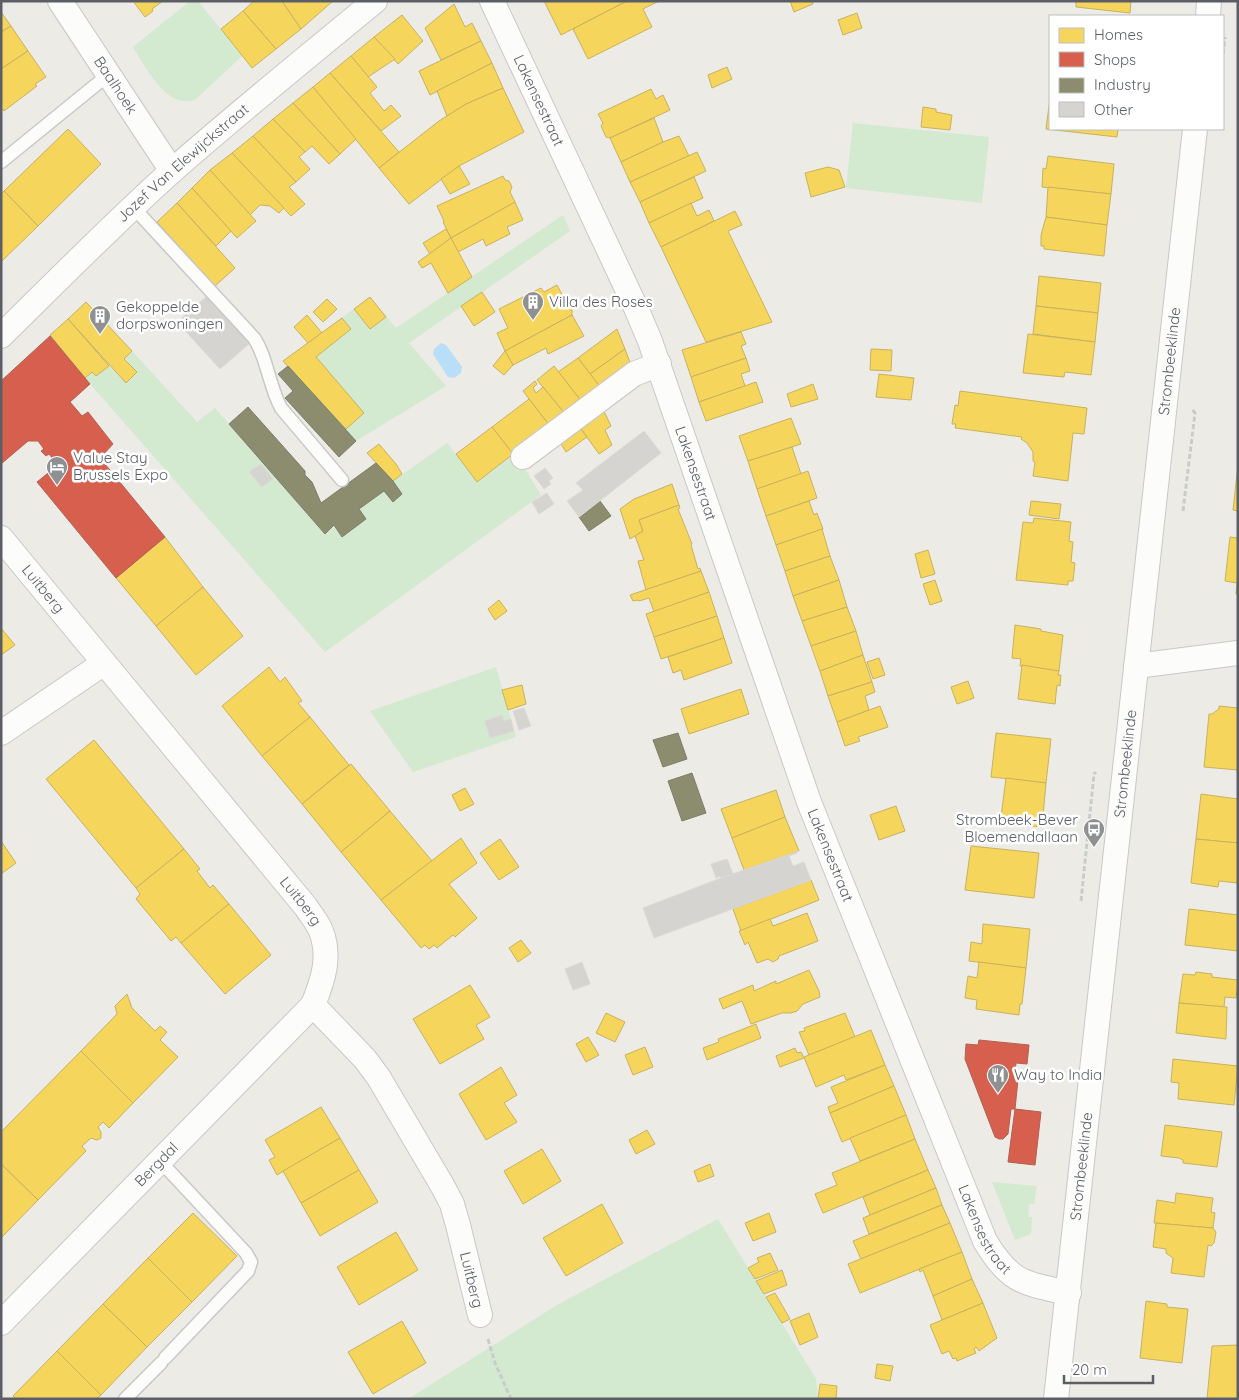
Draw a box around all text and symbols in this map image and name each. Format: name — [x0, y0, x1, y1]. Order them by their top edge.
legend — [1049, 15, 1224, 130]
text: Homes — [1094, 25, 1143, 44]
text: Shops — [1094, 50, 1136, 69]
street label: Baalhoek — [90, 52, 142, 118]
street label: Lakensestraat — [510, 52, 569, 149]
text: Industry — [1094, 75, 1151, 94]
street label: Jozef Van Elewijckstraat — [113, 99, 252, 226]
text: Other — [1094, 100, 1134, 119]
building icon: Villa des Roses — [521, 290, 545, 321]
place label: Villa des Roses — [549, 292, 653, 311]
place label: Gekoppelde dorpswoningen — [116, 297, 223, 333]
building icon: Gekoppelde dorpswoningen — [88, 304, 112, 335]
street label: Strombeeklinde — [1154, 306, 1184, 416]
street label: Lakensestraat — [671, 424, 721, 523]
place label: Value Stay Brussels Expo — [73, 448, 168, 484]
hotel icon: Value Stay Brussels Expo — [45, 455, 69, 486]
street label: Luitberg — [18, 560, 69, 617]
street label: Strombeeklinde — [1110, 709, 1140, 819]
street label: Lakensestraat — [804, 806, 858, 904]
place label: Strombeek-Bever Bloemendallaan — [956, 810, 1078, 846]
bus stop icon: Strombeek-Bever Bloemendallaan — [1082, 817, 1106, 848]
street label: Luitberg — [276, 873, 326, 929]
restaurant icon: Way to India — [986, 1063, 1010, 1094]
place label: Way to India — [1014, 1065, 1102, 1084]
street label: Strombeeklinde — [1066, 1111, 1096, 1221]
street label: Bergdal — [130, 1138, 182, 1190]
street label: Lakensestraat — [954, 1182, 1015, 1278]
street label: Luitberg — [456, 1250, 488, 1310]
scale bar — [1064, 1352, 1153, 1384]
text: 20 m — [1072, 1360, 1107, 1379]

